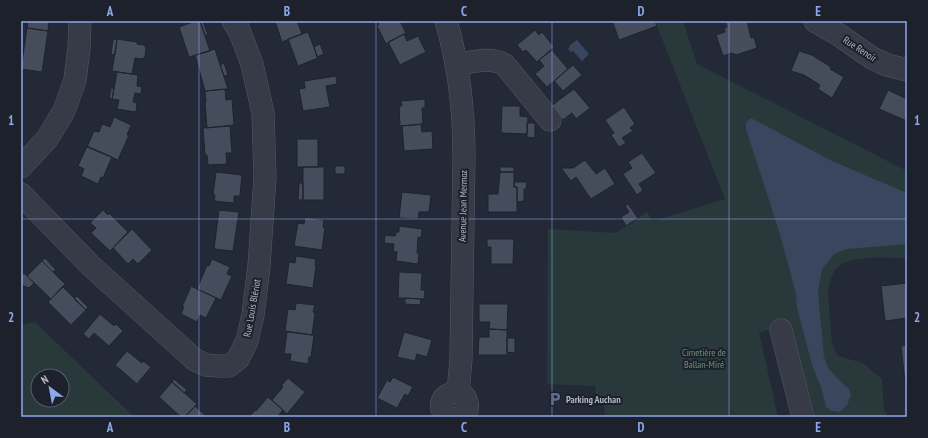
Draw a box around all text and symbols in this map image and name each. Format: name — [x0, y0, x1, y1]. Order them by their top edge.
text: A — [106, 3, 114, 20]
text: B — [284, 3, 290, 20]
text: C — [461, 3, 467, 20]
text: D — [638, 3, 645, 20]
text: E — [815, 3, 821, 20]
street label: Rue Renoir — [841, 33, 879, 65]
text: 1 — [8, 112, 14, 129]
text: 1 — [914, 112, 920, 129]
street label: Avenue Jean Mermoz — [456, 169, 470, 242]
street label: Rue Louis Blériot — [241, 278, 264, 338]
text: 2 — [8, 309, 14, 326]
text: 2 — [914, 309, 920, 326]
park label: Cimetière de Ballan-Miré — [682, 346, 726, 371]
north arrow — [30, 368, 70, 408]
text: N — [38, 372, 51, 387]
parking icon: Parking Auchan — [547, 391, 563, 407]
place label: Parking Auchan — [566, 393, 621, 406]
text: A — [106, 419, 114, 436]
text: B — [284, 419, 290, 436]
text: C — [461, 419, 467, 436]
text: D — [638, 419, 645, 436]
text: E — [815, 419, 821, 436]

